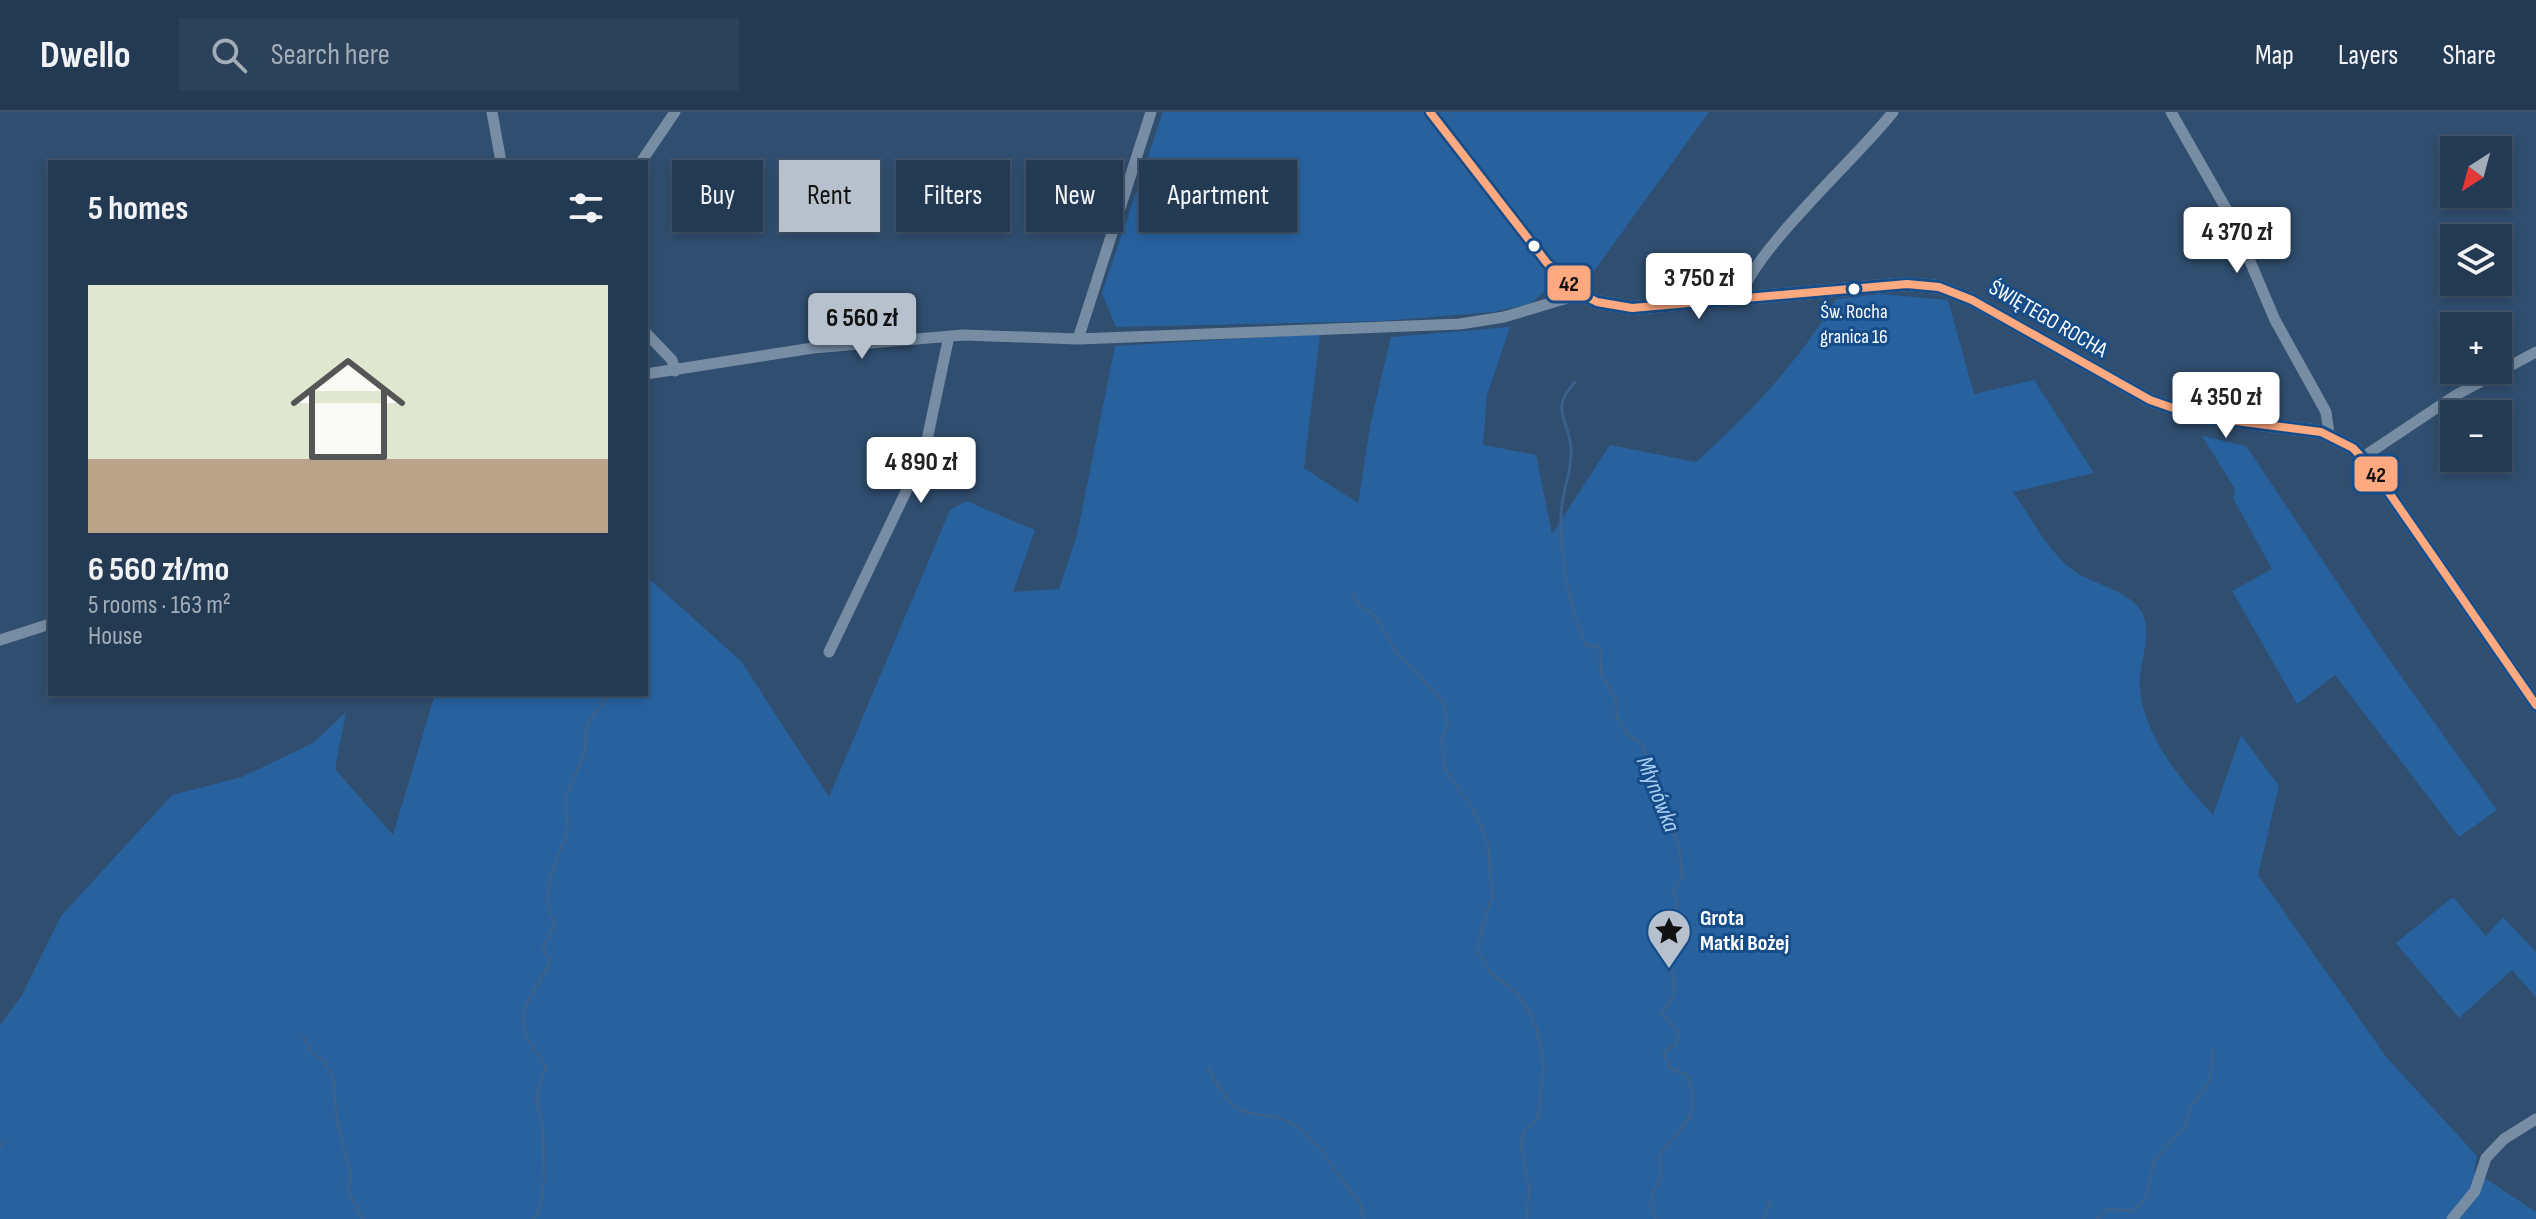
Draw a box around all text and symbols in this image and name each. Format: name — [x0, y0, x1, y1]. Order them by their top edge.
search box — [179, 19, 739, 91]
text: Dwello — [40, 33, 131, 78]
icon: search — [207, 33, 251, 77]
text: Search here — [271, 37, 390, 73]
text: Map — [2255, 39, 2294, 72]
text: Layers — [2338, 39, 2398, 72]
text: Share — [2442, 39, 2496, 72]
north arrow — [2440, 136, 2512, 208]
map controls — [2440, 136, 2512, 472]
chip: Buy — [672, 160, 763, 232]
chip: Rent — [779, 160, 880, 232]
chip: Filters — [896, 160, 1010, 232]
chip: New — [1026, 160, 1123, 232]
chip: Apartment — [1139, 160, 1297, 232]
icon: filters — [564, 186, 608, 230]
text: 5 homes — [88, 188, 188, 229]
pin: 4 370 zł — [2154, 207, 2320, 275]
text: 4 370 zł — [2202, 217, 2272, 248]
button: layers — [2440, 224, 2512, 296]
unlabelled marker — [1526, 238, 1542, 254]
pin: 3 750 zł — [1616, 253, 1782, 321]
text: 3 750 zł — [1664, 263, 1734, 294]
line badge: 42 — [1546, 264, 1592, 302]
text: 42 — [1559, 271, 1579, 298]
street label: ŚWIĘTEGO ROCHA — [1984, 274, 2113, 364]
marker: Św. Rocha granica 16 — [1846, 281, 1862, 297]
pin: 6 560 zł — [779, 293, 945, 361]
place label: Św. Rocha granica 16 — [1820, 300, 1888, 349]
text: 6 560 zł — [826, 303, 898, 334]
button: + — [2440, 312, 2512, 384]
icon: home — [276, 337, 420, 481]
pin: 4 350 zł — [2143, 372, 2309, 440]
text: 4 350 zł — [2190, 382, 2262, 413]
button: − — [2440, 400, 2512, 472]
pin: 4 890 zł — [838, 437, 1004, 505]
text: 4 890 zł — [885, 447, 957, 478]
line badge: 42 — [2353, 455, 2399, 493]
text: 42 — [2366, 462, 2386, 489]
text: 6 560 zł/mo — [88, 549, 229, 590]
text: 5 rooms · 163 m² — [88, 590, 231, 621]
text: House — [88, 621, 143, 652]
water label: Młynówka — [1630, 752, 1686, 836]
place label: Grota Matki Bożej — [1700, 905, 1789, 957]
place icon: Grota Matki Bożej — [1645, 907, 1693, 970]

